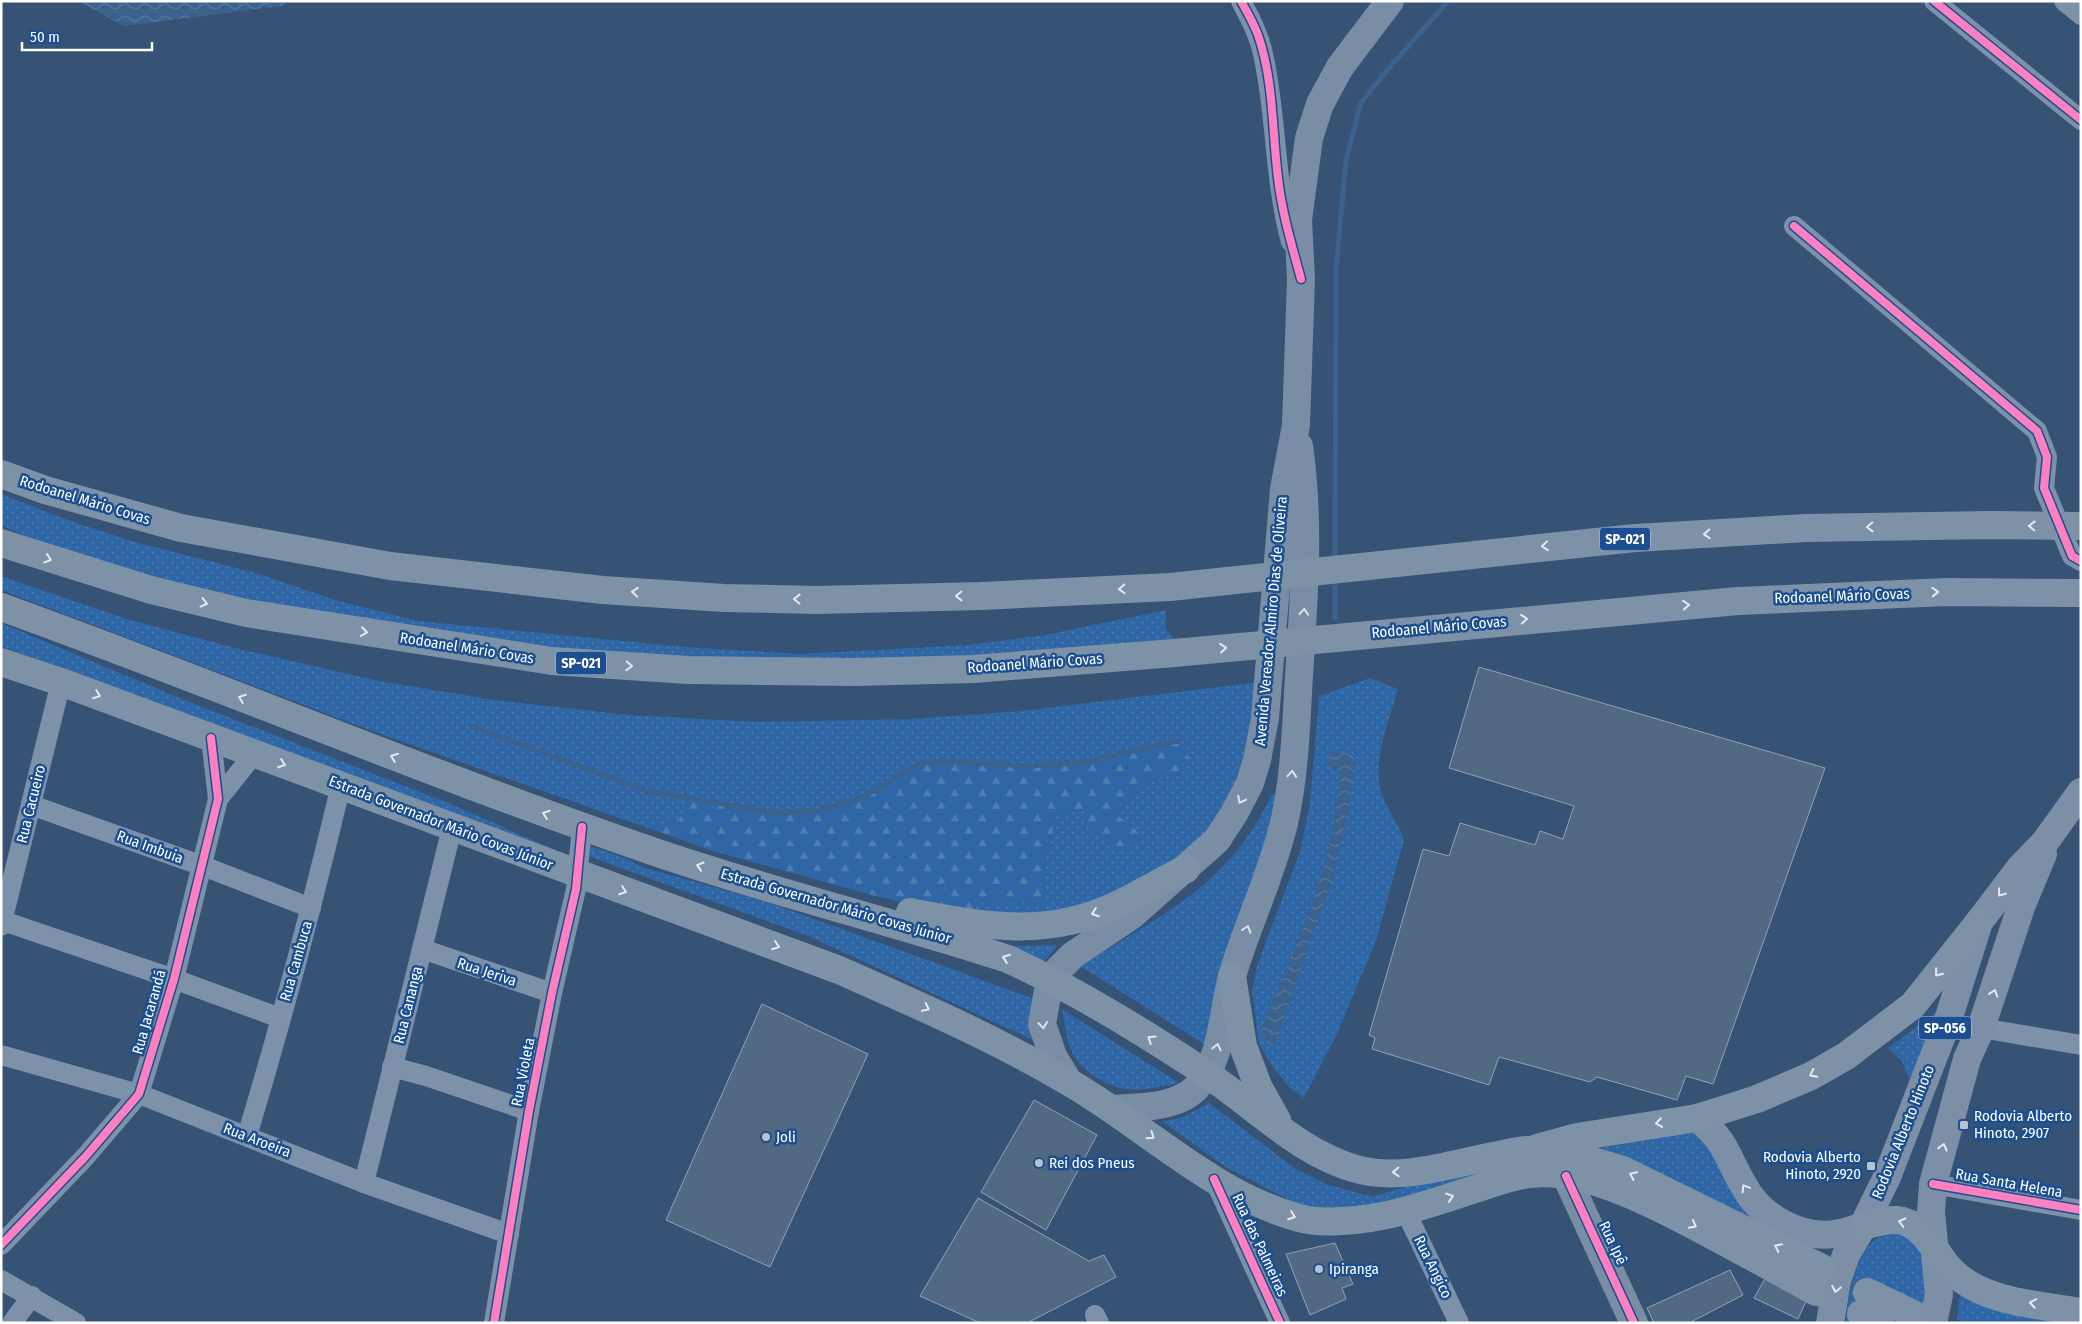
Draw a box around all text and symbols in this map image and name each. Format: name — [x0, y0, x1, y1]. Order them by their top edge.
scale bar — [22, 20, 152, 52]
text: 50 m — [30, 28, 60, 46]
street label: Rodoanel Mário Covas — [18, 472, 152, 528]
street label: Avenida Vereador Almiro Dias de Oliveira — [1251, 495, 1291, 747]
one-way arrow — [2028, 520, 2036, 531]
one-way arrow — [1865, 522, 1873, 532]
road number: SP-021 — [1600, 528, 1650, 550]
one-way arrow — [1703, 528, 1711, 539]
one-way arrow — [1541, 541, 1549, 552]
one-way arrow — [43, 553, 51, 563]
one-way arrow — [1118, 584, 1126, 594]
street label: Rodoanel Mário Covas — [1774, 585, 1910, 607]
one-way arrow — [630, 587, 638, 598]
one-way arrow — [1932, 587, 1940, 597]
one-way arrow — [955, 591, 963, 601]
one-way arrow — [793, 594, 800, 604]
one-way arrow — [199, 597, 207, 607]
one-way arrow — [1682, 600, 1690, 611]
one-way arrow — [1298, 608, 1309, 616]
street label: Rodoanel Mário Covas — [1371, 612, 1507, 642]
one-way arrow — [1520, 614, 1528, 625]
one-way arrow — [359, 627, 368, 637]
street label: Rodoanel Mário Covas — [399, 629, 535, 667]
one-way arrow — [1219, 643, 1227, 654]
street label: Rodoanel Mário Covas — [967, 649, 1103, 677]
road number: SP-021 — [556, 651, 606, 674]
one-way arrow — [625, 661, 633, 672]
one-way arrow — [92, 689, 101, 699]
one-way arrow — [239, 694, 247, 704]
one-way arrow — [390, 753, 399, 763]
one-way arrow — [277, 758, 286, 768]
street label: Rua Cacueiro — [13, 763, 49, 845]
one-way arrow — [1286, 770, 1297, 778]
street label: Estrada Governador Mário Covas Júnior — [326, 772, 556, 874]
one-way arrow — [1237, 795, 1247, 804]
one-way arrow — [542, 810, 551, 820]
street label: Rua Imbuia — [114, 827, 186, 867]
one-way arrow — [696, 862, 705, 872]
street label: Estrada Governador Mário Covas Júnior — [719, 864, 954, 948]
one-way arrow — [619, 885, 627, 895]
one-way arrow — [1998, 887, 2007, 896]
one-way arrow — [1092, 907, 1100, 917]
street label: Rua Cambuca — [276, 919, 316, 1003]
one-way arrow — [1241, 926, 1251, 934]
one-way arrow — [771, 940, 780, 950]
street label: Rua Jeriva — [455, 954, 519, 990]
one-way arrow — [1002, 954, 1011, 964]
street label: Rua Cananga — [390, 964, 426, 1046]
one-way arrow — [1935, 967, 1943, 976]
street label: Rua Jacarandá — [128, 968, 170, 1056]
one-way arrow — [1988, 989, 1998, 997]
one-way arrow — [921, 1002, 930, 1012]
road number: SP-056 — [1919, 1016, 1971, 1040]
one-way arrow — [1037, 1022, 1048, 1030]
street label: Rua Violeta — [508, 1036, 538, 1108]
one-way arrow — [1147, 1036, 1156, 1046]
one-way arrow — [1211, 1042, 1222, 1051]
street label: Rodovia Alberto Hinoto — [1868, 1062, 1938, 1202]
one-way arrow — [1809, 1068, 1818, 1078]
place label: Rodovia Alberto Hinoto, 2907 — [1974, 1107, 2072, 1142]
one-way arrow — [1654, 1117, 1662, 1128]
street label: Rua Aroeira — [221, 1119, 293, 1161]
marker: Rodovia Alberto Hinoto, 2907 — [1958, 1119, 1970, 1131]
place label: Joli — [776, 1128, 796, 1146]
one-way arrow — [1145, 1130, 1155, 1139]
marker: Joli — [760, 1131, 772, 1143]
one-way arrow — [1937, 1142, 1948, 1151]
place label: Rodovia Alberto Hinoto, 2920 — [1763, 1148, 1861, 1183]
place label: Rei dos Pneus — [1049, 1154, 1135, 1172]
marker: Rei dos Pneus — [1033, 1157, 1045, 1169]
marker: Rodovia Alberto Hinoto, 2920 — [1865, 1160, 1877, 1172]
street label: Rua Santa Helena — [1954, 1165, 2064, 1201]
one-way arrow — [1391, 1167, 1399, 1177]
one-way arrow — [1629, 1171, 1638, 1181]
one-way arrow — [1742, 1184, 1752, 1193]
street label: Rua das Palmeiras — [1228, 1191, 1292, 1299]
one-way arrow — [1446, 1193, 1454, 1203]
one-way arrow — [1287, 1210, 1296, 1220]
one-way arrow — [1898, 1217, 1907, 1228]
street label: Rua Ipê — [1595, 1218, 1631, 1268]
one-way arrow — [1687, 1219, 1696, 1229]
street label: Rua Angico — [1410, 1233, 1456, 1301]
one-way arrow — [1775, 1243, 1784, 1253]
place label: Ipiranga — [1329, 1260, 1379, 1278]
marker: Ipiranga — [1313, 1263, 1325, 1275]
one-way arrow — [1831, 1284, 1841, 1293]
one-way arrow — [2028, 1298, 2037, 1308]

